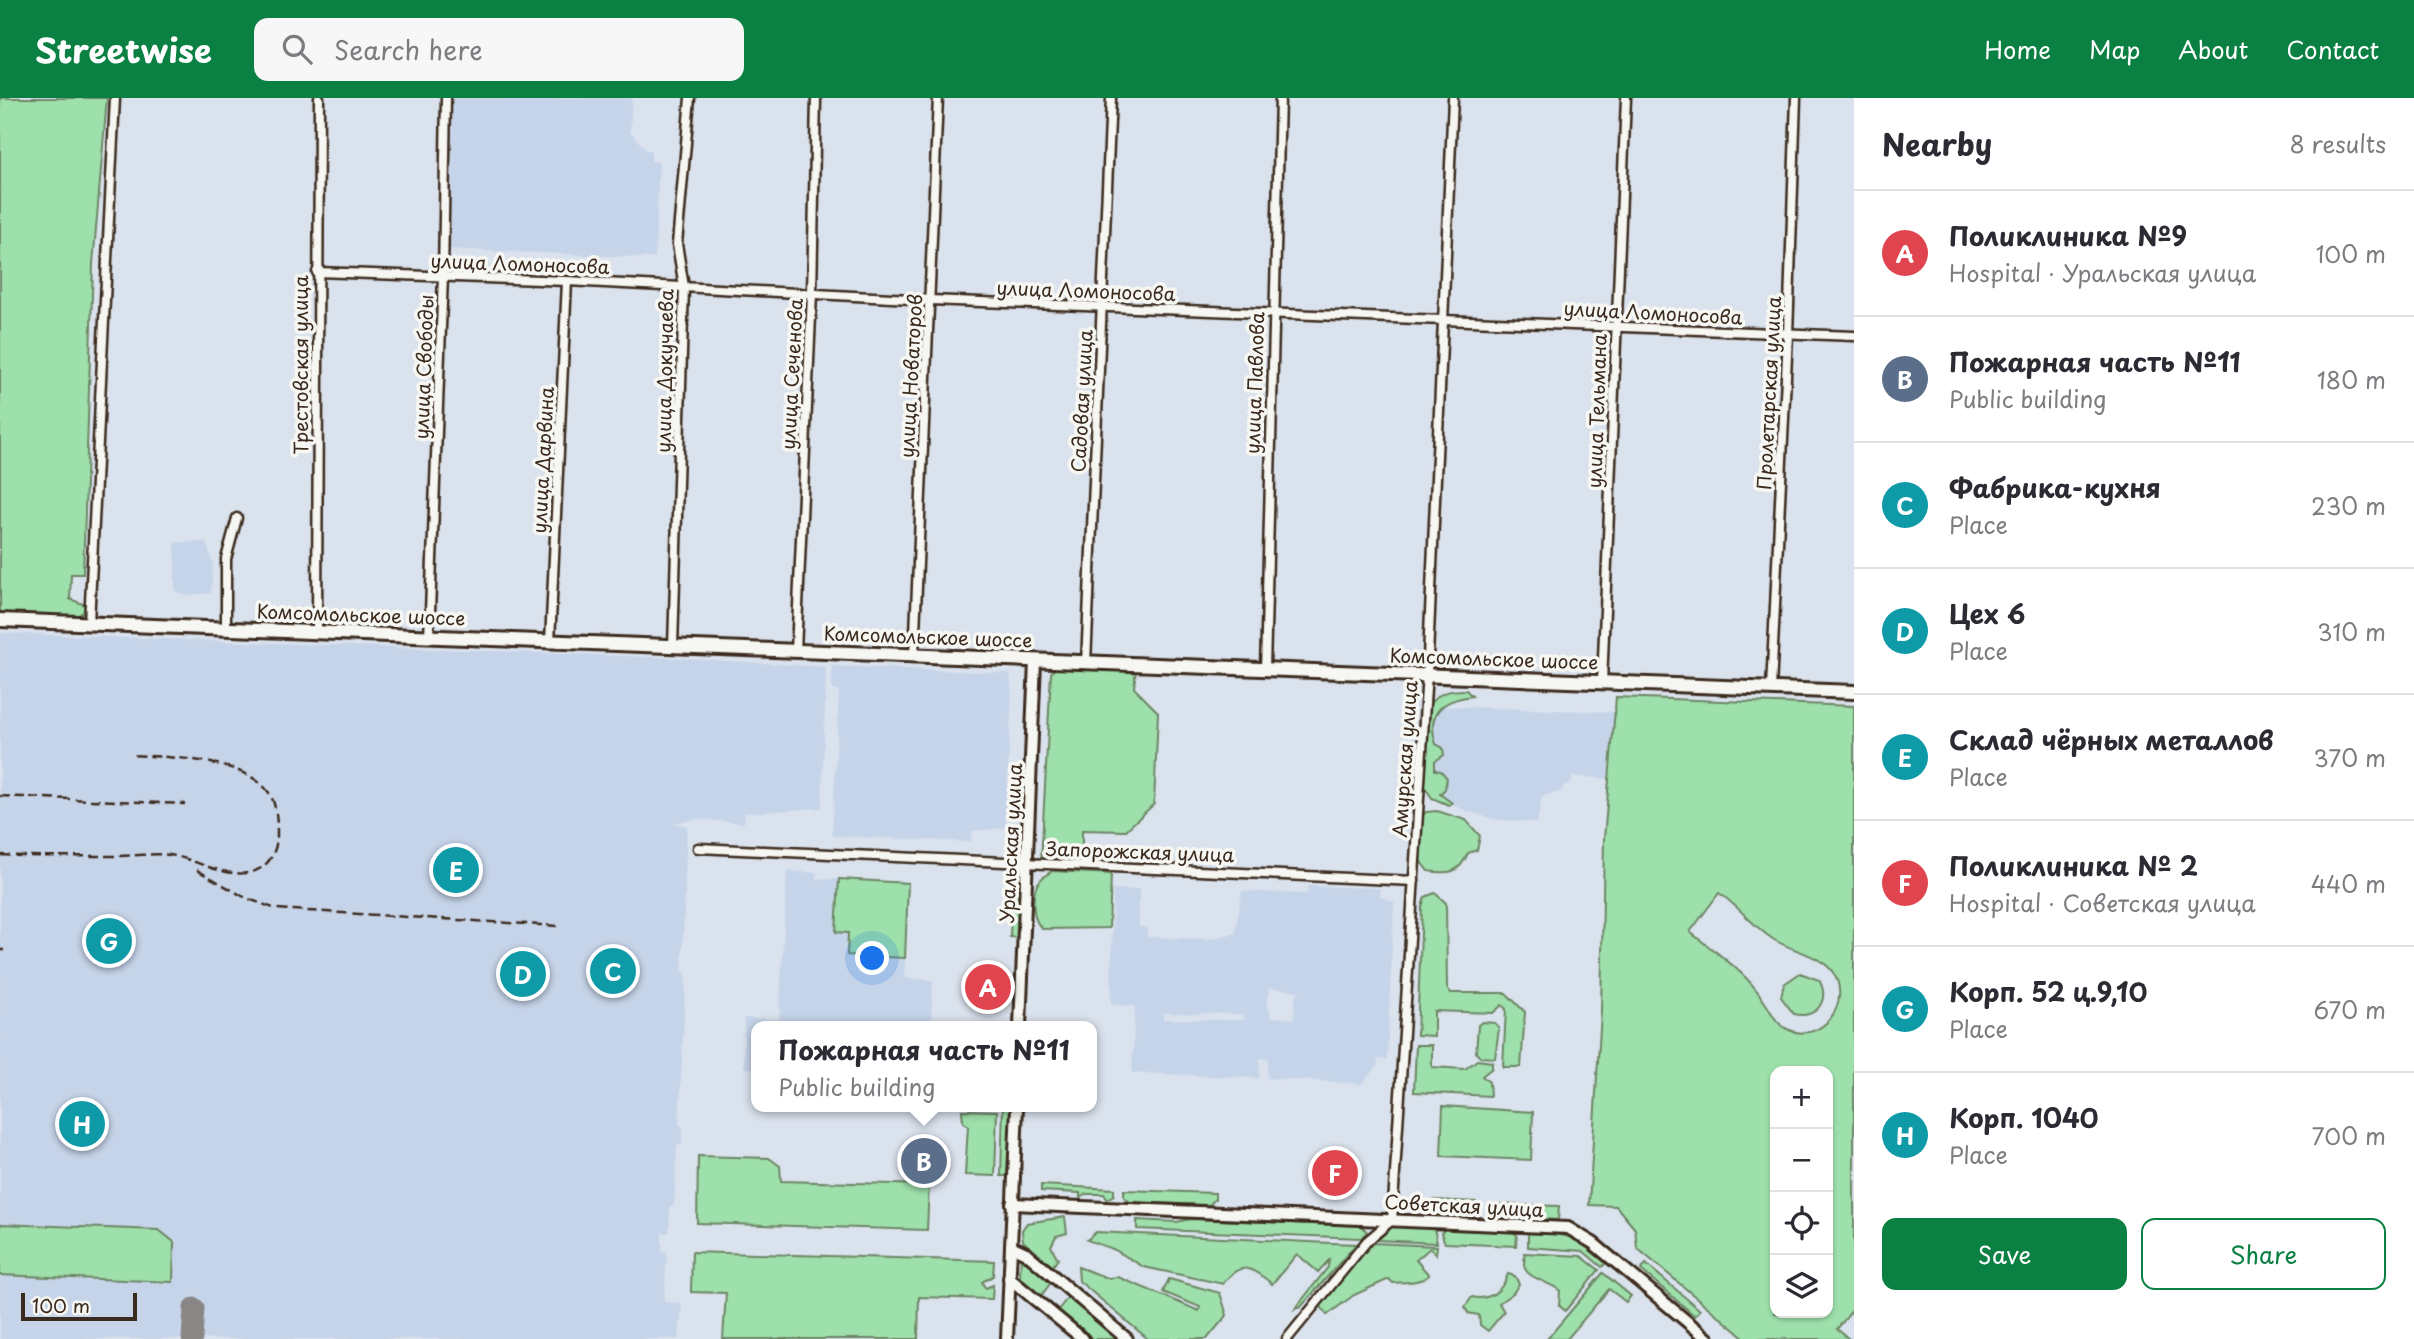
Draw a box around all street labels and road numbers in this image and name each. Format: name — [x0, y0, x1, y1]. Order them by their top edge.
street label: улица Ломоносова — [430, 246, 610, 280]
street label: улица Ломоносова — [996, 273, 1176, 307]
street label: Трестовская улица — [286, 275, 314, 455]
street label: улица Докучаева — [649, 289, 679, 453]
street label: улица Новаторов — [892, 293, 928, 459]
street label: улица Ломоносова — [1563, 293, 1743, 331]
street label: улица Свободы — [406, 294, 440, 440]
street label: Пролетарская улица — [1749, 295, 1787, 491]
street label: улица Сеченова — [773, 297, 809, 450]
street label: улица Павлова — [1238, 311, 1270, 455]
street label: Садовая улица — [1063, 329, 1099, 473]
street label: улица Тельмана — [1579, 333, 1613, 489]
street label: улица Дарвина — [524, 386, 560, 534]
street label: Комсомольское шоссе — [256, 596, 466, 632]
street label: Комсомольское шоссе — [823, 618, 1033, 654]
street label: Комсомольское шоссе — [1389, 640, 1599, 676]
street label: Амурская улица — [1385, 679, 1423, 838]
street label: Уральская улица — [992, 762, 1028, 924]
street label: Запорожская улица — [1045, 834, 1235, 868]
street label: Советская улица — [1384, 1187, 1544, 1223]

